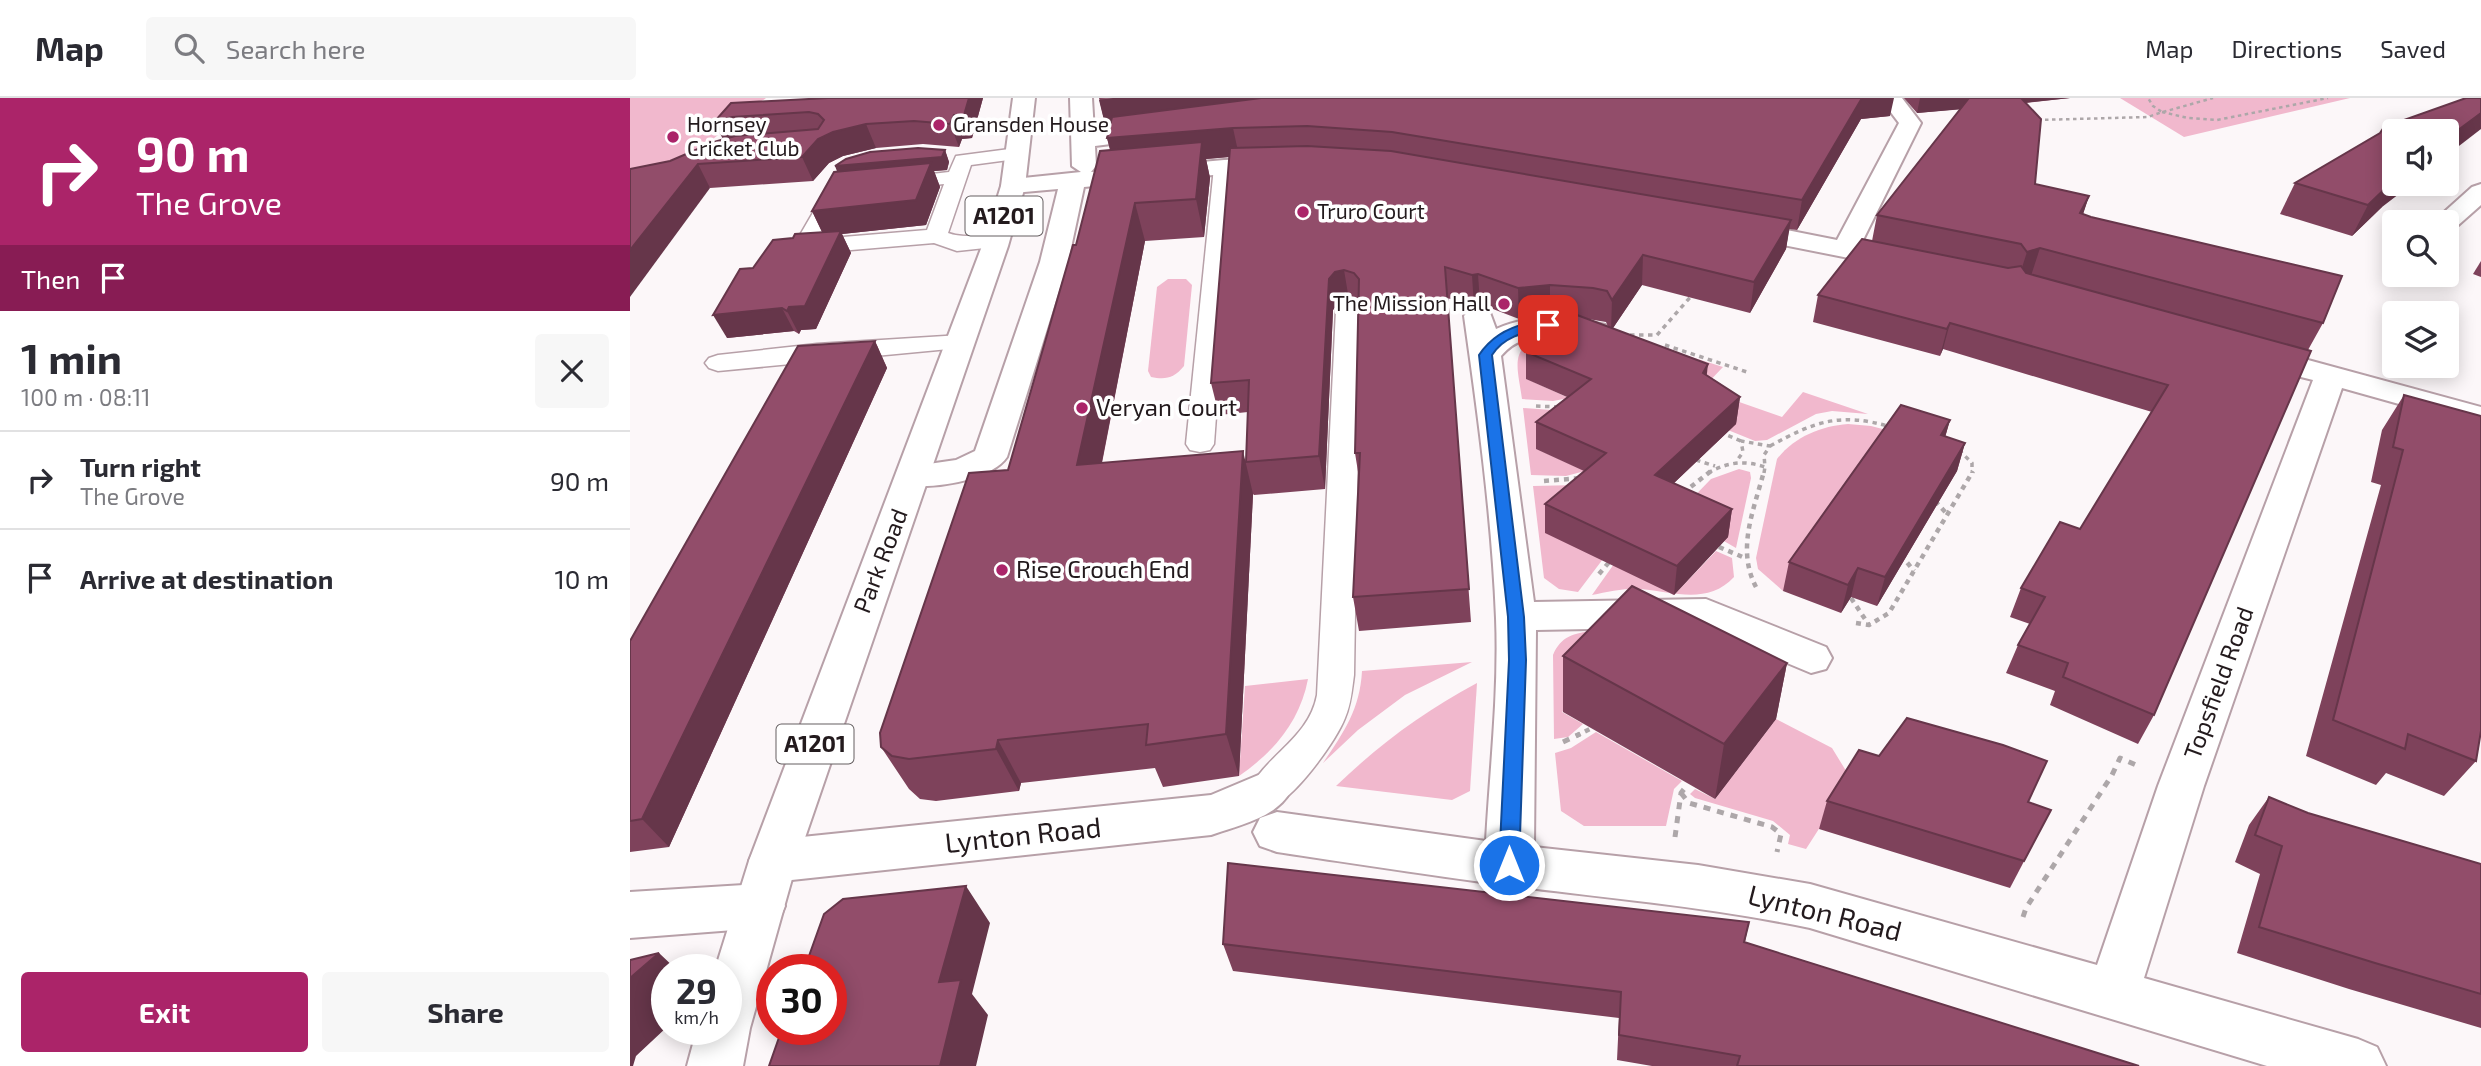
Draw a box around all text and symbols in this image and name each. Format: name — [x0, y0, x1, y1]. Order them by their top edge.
search box — [146, 17, 636, 80]
text: Map — [35, 28, 104, 68]
icon: search — [170, 29, 208, 67]
text: Search here — [226, 33, 365, 64]
text: Map — [2145, 34, 2193, 63]
text: Directions — [2231, 34, 2342, 63]
text: Saved — [2380, 34, 2446, 63]
place label: Hornsey Cricket Club — [687, 111, 799, 160]
place label: Gransden House — [953, 111, 1109, 136]
marker: Gransden House — [931, 117, 947, 133]
map controls — [2382, 119, 2459, 378]
button: sound — [2382, 119, 2459, 196]
text: 90 m — [136, 123, 250, 182]
icon: right — [21, 126, 112, 217]
marker: Hornsey Cricket Club — [665, 129, 681, 145]
text: The Grove — [136, 183, 282, 221]
road number: A1201 — [966, 197, 1042, 236]
place label: Truro Court — [1317, 198, 1425, 223]
marker: Truro Court — [1295, 204, 1311, 220]
button: search — [2382, 210, 2459, 287]
icon: arrive — [94, 259, 132, 297]
text: Then — [21, 263, 80, 294]
place label: The Mission Hall — [1333, 290, 1491, 315]
pin — [1518, 295, 1578, 355]
marker: The Mission Hall — [1496, 296, 1512, 312]
button: layers — [2382, 301, 2459, 378]
icon: arrive — [1529, 306, 1567, 344]
text: 1 min — [21, 332, 122, 382]
button: close — [535, 334, 609, 408]
text: 100 m · 08:11 — [21, 383, 150, 411]
place label: Veryan Court — [1096, 392, 1237, 421]
marker: Veryan Court — [1074, 400, 1090, 416]
text: Turn right — [80, 451, 201, 482]
icon: right — [21, 461, 59, 499]
text: 90 m — [550, 465, 609, 496]
text: The Grove — [80, 482, 185, 510]
street label: Park Road — [846, 504, 913, 617]
place label: Rise Crouch End — [1016, 554, 1190, 583]
icon: arrive — [21, 559, 59, 597]
marker: Rise Crouch End — [994, 562, 1010, 578]
text: Arrive at destination — [80, 563, 333, 594]
text: 10 m — [554, 563, 609, 594]
street label: Topsfield Road — [2177, 602, 2259, 763]
road number: A1201 — [776, 724, 854, 764]
street label: Lynton Road — [943, 809, 1103, 859]
position arrow — [1472, 828, 1546, 902]
street label: Lynton Road — [1745, 877, 1906, 948]
speed limit sign: 30 — [756, 954, 847, 1045]
text: 29 — [676, 969, 717, 1011]
button: Exit — [21, 972, 308, 1052]
button: Share — [322, 972, 609, 1052]
text: km/h — [674, 1006, 719, 1028]

